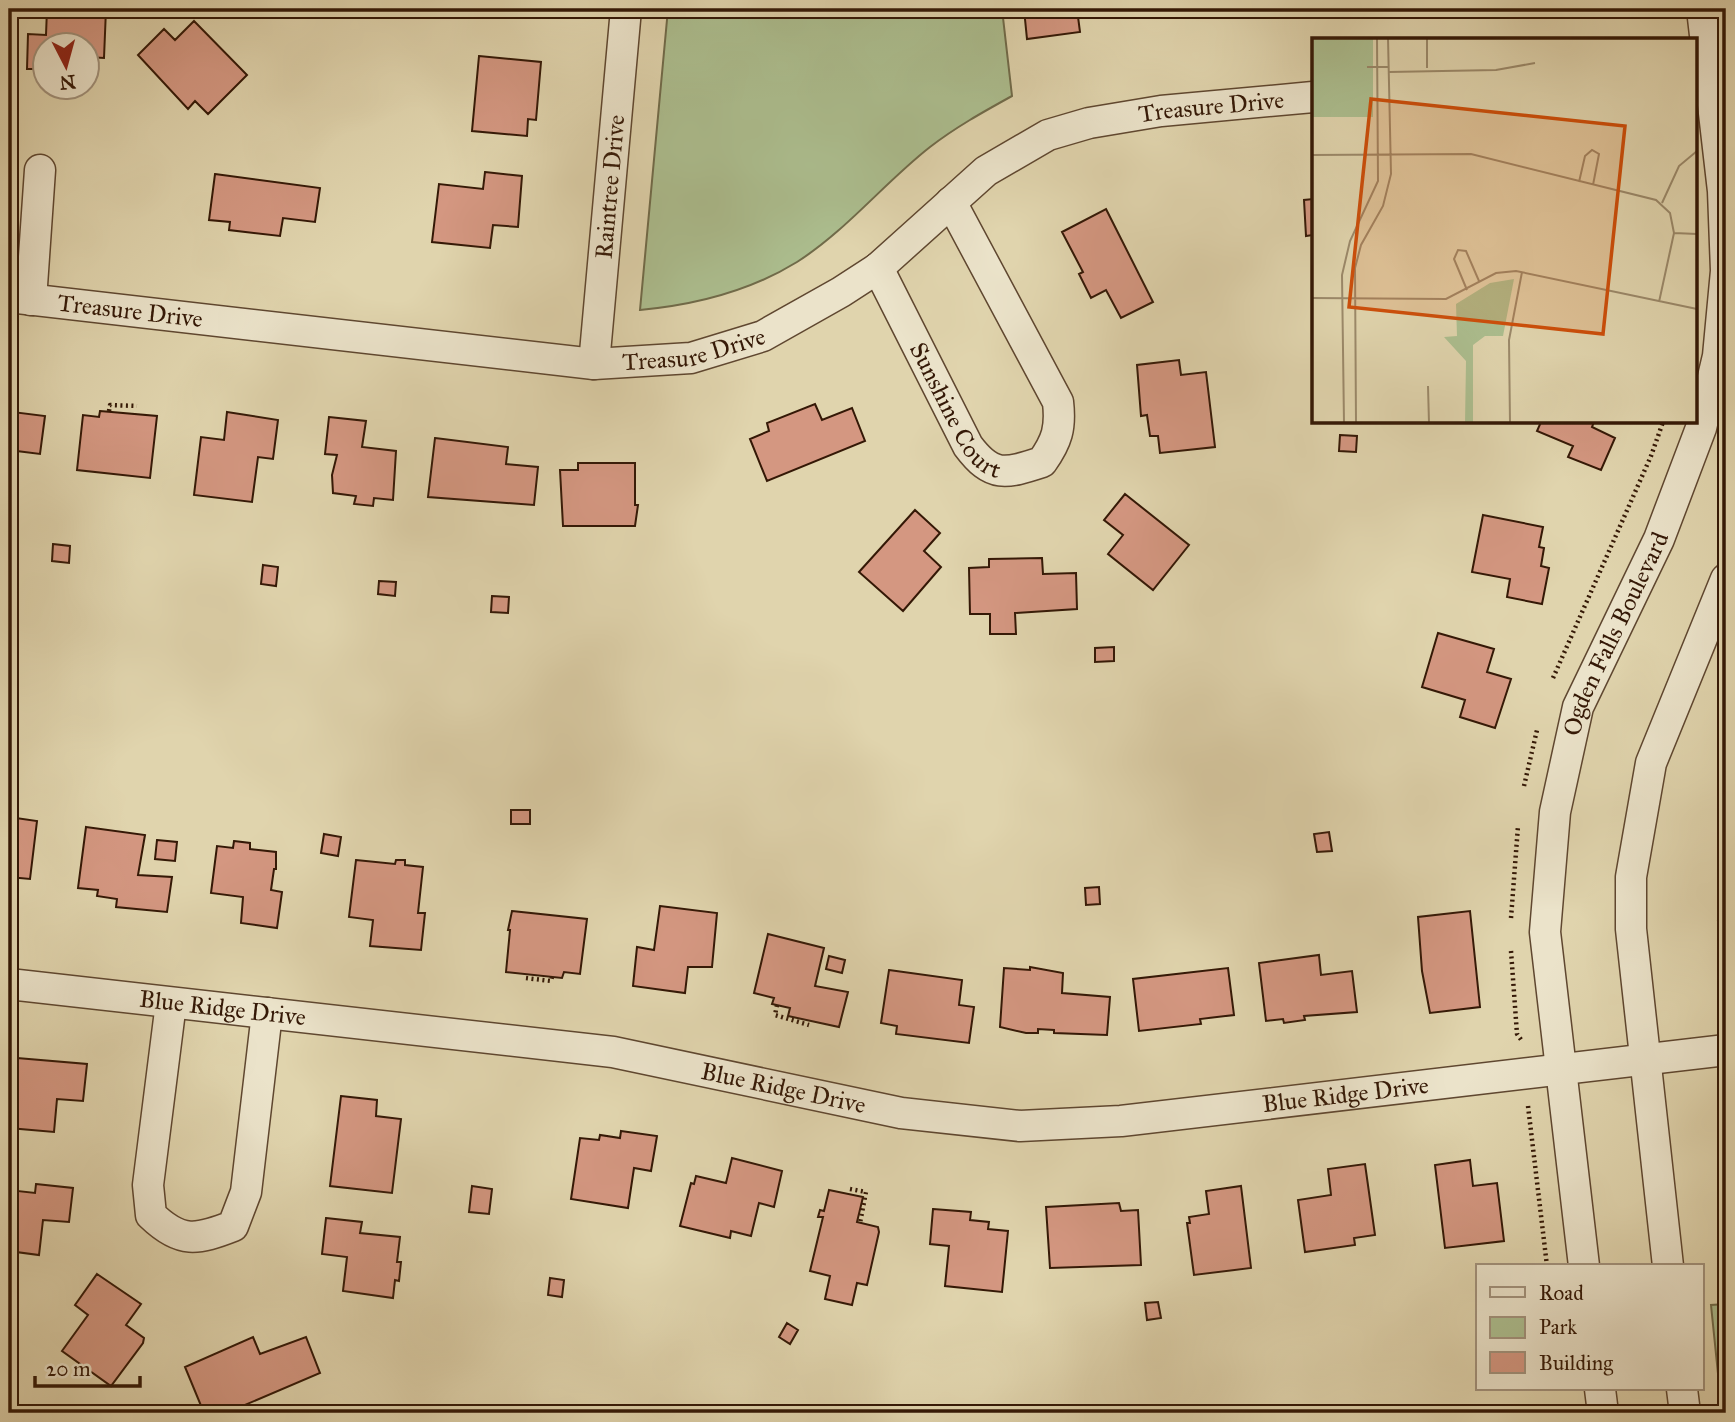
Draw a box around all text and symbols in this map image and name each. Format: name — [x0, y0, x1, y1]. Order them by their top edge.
north arrow — [32, 32, 102, 102]
inset map — [1312, 38, 1696, 424]
text: N — [59, 70, 77, 95]
street label: Treasure Drive — [1136, 85, 1285, 129]
street label: Raintree Drive — [589, 113, 631, 260]
street label: Treasure Drive — [56, 288, 204, 334]
street label: Treasure Drive — [621, 321, 769, 377]
street label: Sunshine Court — [903, 337, 1005, 485]
street label: Ogden Falls Boulevard — [1557, 528, 1675, 739]
street label: Blue Ridge Drive — [138, 984, 308, 1032]
street label: Blue Ridge Drive — [698, 1056, 868, 1120]
street label: Blue Ridge Drive — [1260, 1070, 1430, 1119]
legend — [1476, 1264, 1704, 1390]
text: Road — [1539, 1280, 1584, 1306]
text: Park — [1539, 1314, 1577, 1340]
scale bar — [35, 1345, 140, 1389]
text: Building — [1539, 1350, 1613, 1376]
text: 20 m — [46, 1356, 91, 1382]

